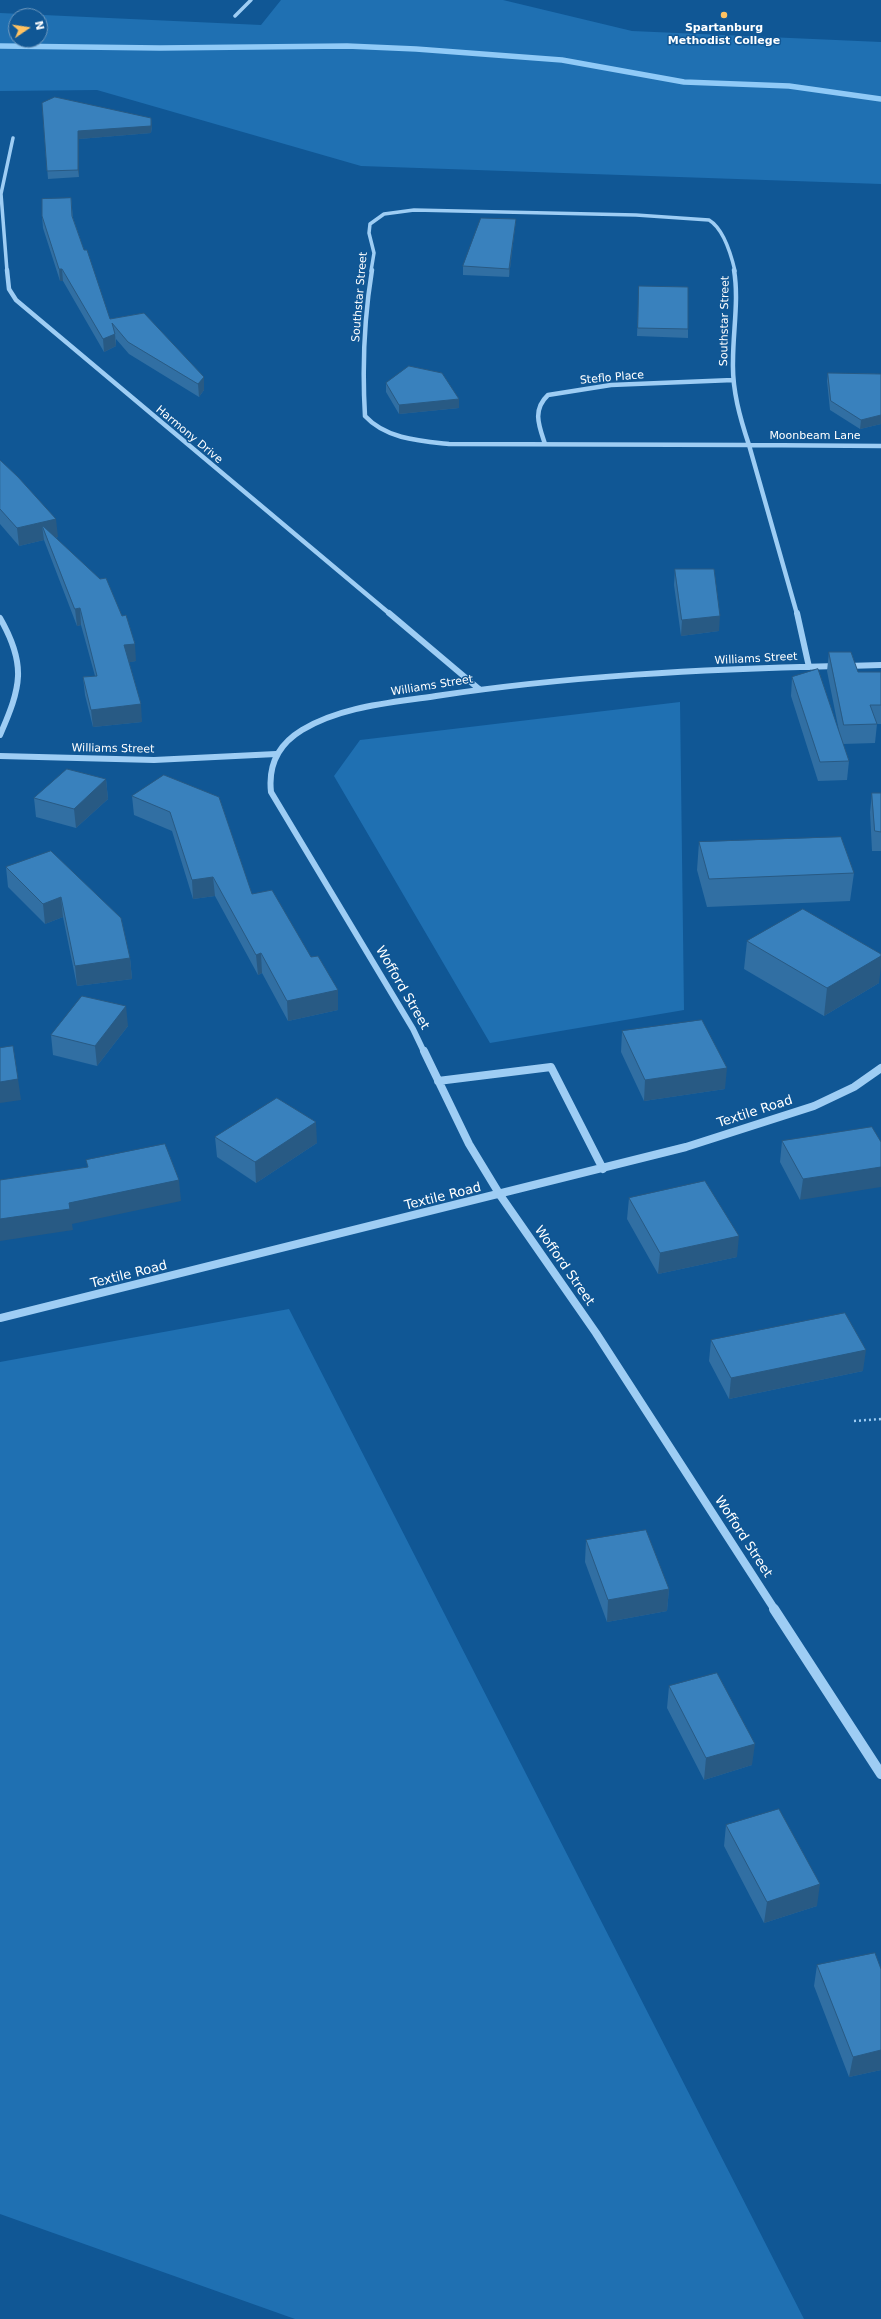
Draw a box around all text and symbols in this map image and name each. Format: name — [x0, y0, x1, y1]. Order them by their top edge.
north arrow — [8, 8, 48, 48]
marker: Spartanburg Methodist College — [719, 10, 729, 20]
text: N — [32, 19, 47, 31]
place label: Spartanburg Methodist College — [668, 21, 780, 47]
street label: Southstar Street — [349, 251, 371, 343]
street label: Southstar Street — [718, 276, 732, 366]
street label: Steflo Place — [579, 369, 645, 387]
street label: Harmony Drive — [153, 403, 225, 467]
street label: Moonbeam Lane — [769, 429, 861, 443]
street label: Williams Street — [714, 650, 798, 668]
street label: Williams Street — [390, 673, 474, 699]
street label: Williams Street — [71, 742, 155, 756]
street label: Wofford Street — [372, 943, 432, 1033]
street label: Textile Road — [715, 1092, 795, 1132]
street label: Textile Road — [403, 1180, 483, 1214]
street label: Wofford Street — [531, 1223, 597, 1309]
street label: Textile Road — [89, 1258, 169, 1292]
street label: Wofford Street — [711, 1493, 775, 1581]

